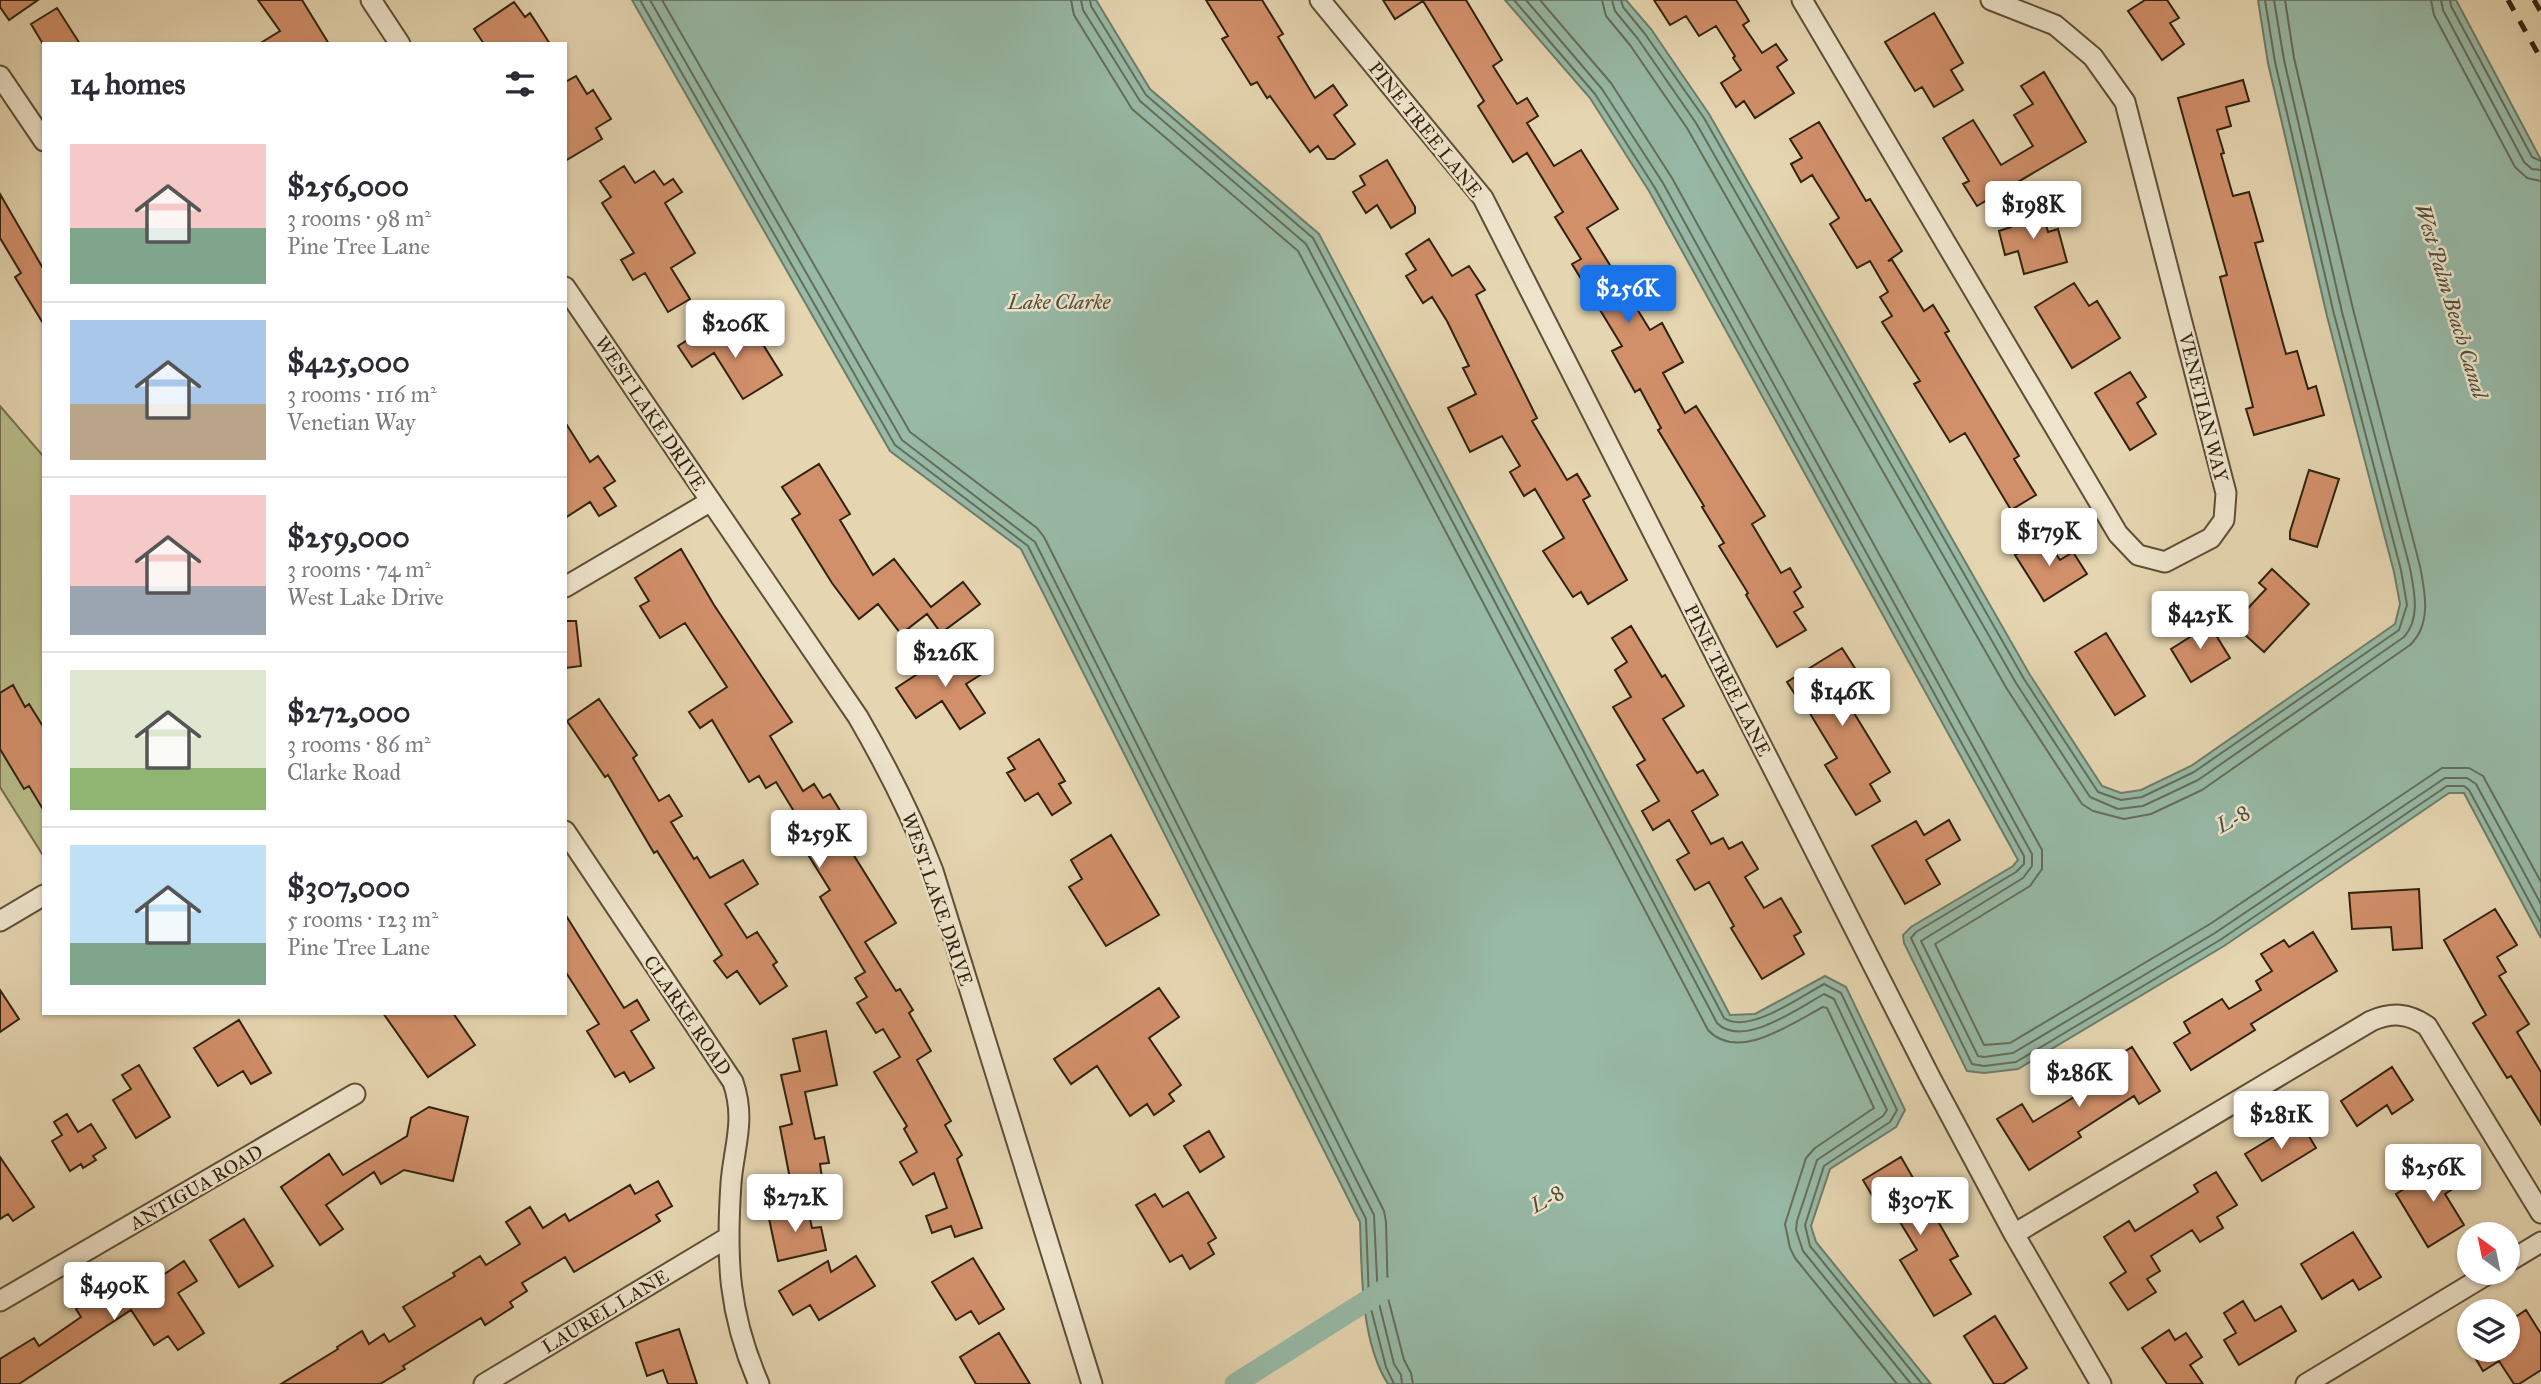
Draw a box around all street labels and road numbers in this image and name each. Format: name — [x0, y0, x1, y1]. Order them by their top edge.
street label: PINE TREE LANE — [1364, 57, 1488, 202]
street label: VENETIAN WAY — [2174, 329, 2233, 485]
street label: WEST LAKE DRIVE — [590, 332, 711, 495]
street label: PINE TREE LANE — [1679, 600, 1776, 760]
street label: WEST LAKE DRIVE — [897, 810, 978, 989]
street label: CLARKE ROAD — [639, 951, 736, 1080]
street label: ANTIGUA ROAD — [125, 1140, 267, 1235]
street label: LAUREL LANE — [538, 1264, 673, 1358]

